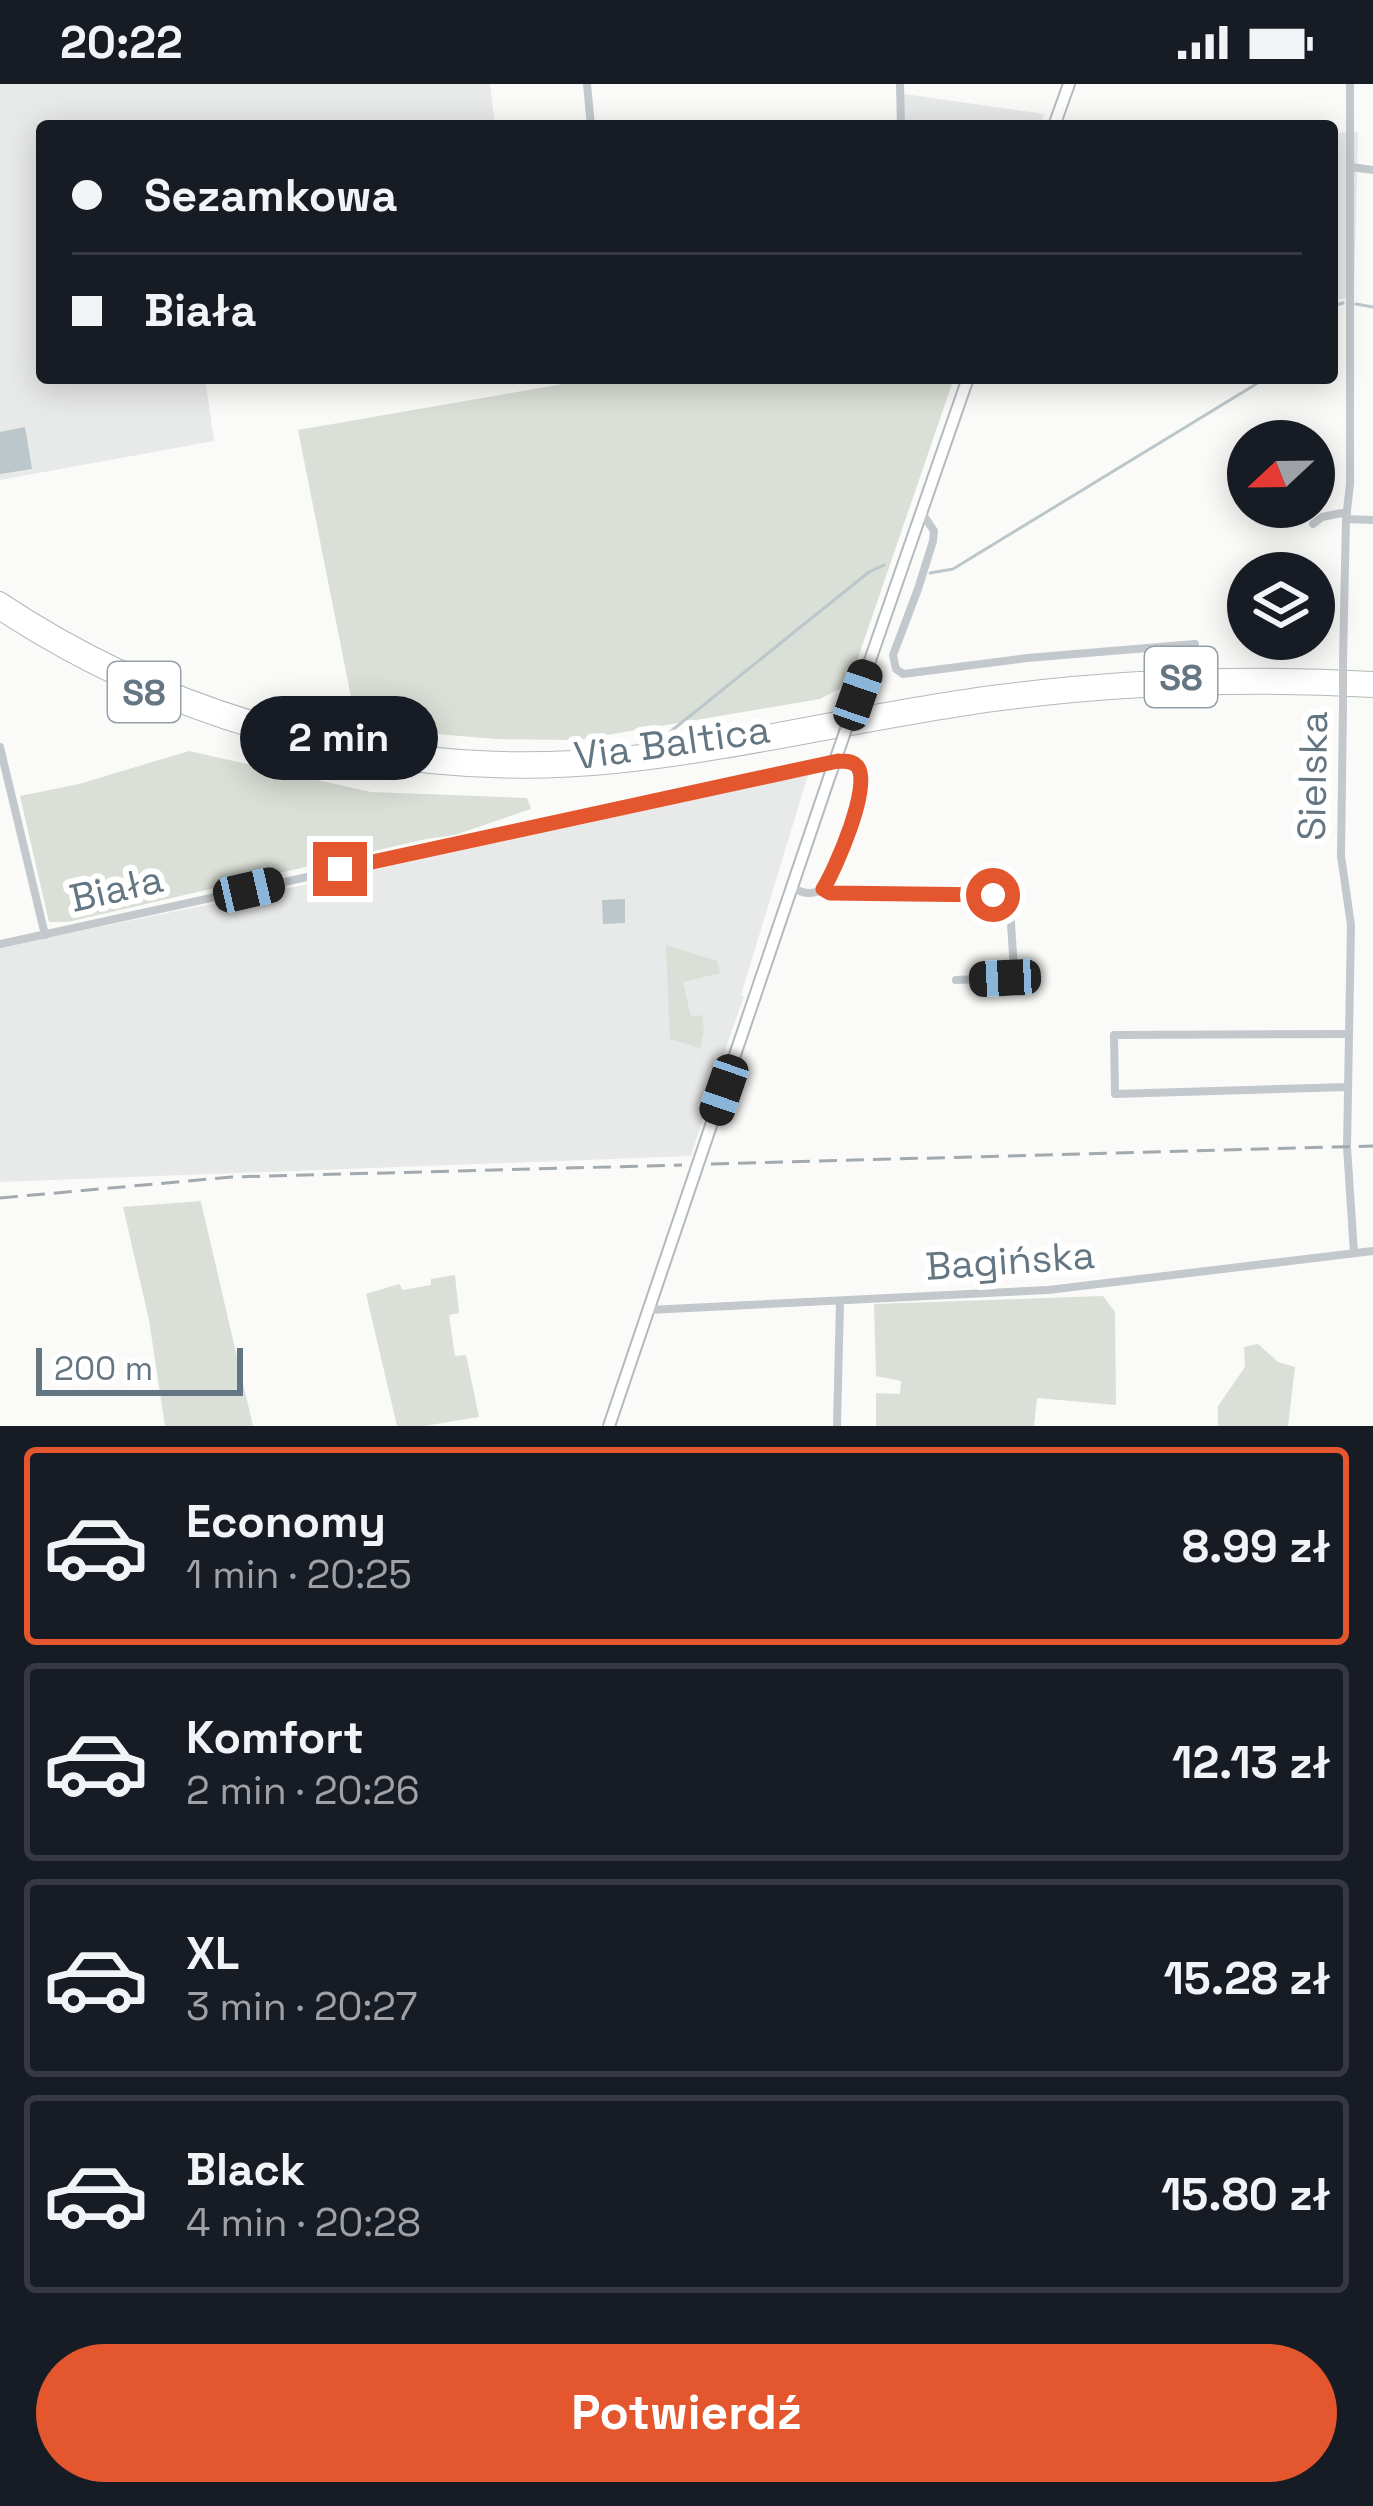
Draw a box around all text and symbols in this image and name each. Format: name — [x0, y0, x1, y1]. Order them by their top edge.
text: 20:22 — [60, 14, 183, 71]
text: Sezamkowa — [144, 167, 397, 224]
text: Biała — [144, 282, 256, 339]
north arrow — [1227, 420, 1335, 528]
map controls — [1227, 420, 1335, 660]
button: layers — [1227, 552, 1335, 660]
road number: S8 — [1145, 647, 1217, 707]
car — [829, 655, 887, 735]
road number: S8 — [108, 662, 180, 722]
callout: 2 min — [241, 695, 439, 779]
street label: Via Baltica — [571, 705, 773, 780]
street label: Sielska — [1287, 711, 1338, 841]
text: 2 min — [289, 713, 389, 762]
route end — [313, 842, 367, 896]
street label: Biała — [65, 854, 168, 923]
car — [210, 864, 288, 916]
route start — [966, 868, 1020, 922]
car — [968, 958, 1042, 998]
car — [695, 1050, 753, 1130]
street label: Bagińska — [924, 1230, 1096, 1291]
scale bar — [36, 1342, 243, 1395]
text: 200 m — [54, 1348, 153, 1390]
icon: car — [42, 1492, 150, 1600]
text: Economy — [186, 1493, 386, 1550]
text: 8.99 zł — [1182, 1518, 1331, 1575]
text: 1 min · 20:25 — [186, 1550, 412, 1599]
icon: car — [42, 1708, 150, 1816]
text: Komfort — [186, 1709, 364, 1766]
text: 12.13 zł — [1172, 1734, 1331, 1791]
text: 2 min · 20:26 — [186, 1766, 420, 1815]
icon: car — [42, 1924, 150, 2032]
text: XL — [186, 1925, 239, 1982]
text: 15.28 zł — [1163, 1950, 1331, 2007]
text: 3 min · 20:27 — [186, 1982, 418, 2031]
icon: car — [42, 2140, 150, 2248]
text: Black — [186, 2141, 305, 2198]
text: 15.80 zł — [1161, 2166, 1331, 2223]
text: 4 min · 20:28 — [186, 2198, 421, 2247]
button: Potwierdź — [36, 2344, 1337, 2482]

